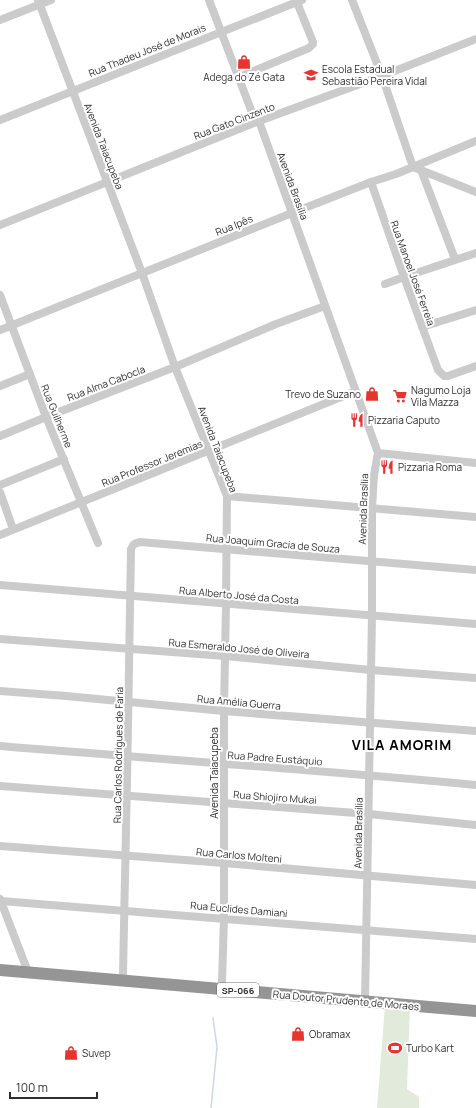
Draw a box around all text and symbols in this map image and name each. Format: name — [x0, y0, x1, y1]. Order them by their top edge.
street label: Rua Thadeu José de Morais — [86, 20, 208, 80]
shop icon: Adega do Zé Gata — [236, 54, 252, 70]
place label: Escola Estadual Sebastião Pereira Vidal — [322, 62, 427, 88]
school or university icon: Escola Estadual Sebastião Pereira Vidal — [303, 67, 319, 83]
place label: Adega do Zé Gata — [203, 70, 285, 84]
street label: Rua Gato Cinzento — [191, 99, 277, 143]
street label: Avenida Taiacupeba — [81, 101, 127, 191]
street label: Avenida Brasília — [274, 150, 312, 222]
street label: Rua Ipês — [213, 211, 255, 239]
street label: Rua Manoel José Ferreia — [387, 218, 439, 328]
street label: Rua Alma Cabocla — [65, 362, 147, 404]
street label: Rua Guilherme — [38, 382, 76, 450]
place label: Nagumo Loja Vila Mazza — [411, 383, 471, 409]
shop icon: Trevo de Suzano — [364, 386, 380, 402]
place label: Trevo de Suzano — [285, 387, 361, 401]
supermarket icon: Nagumo Loja Vila Mazza — [392, 388, 408, 404]
street label: Avenida Taiacupeba — [195, 404, 241, 494]
restaurant icon: Pizzaria Caputo — [349, 412, 365, 428]
place label: Pizzaria Caputo — [368, 413, 440, 427]
street label: Rua Professor Jeremias — [99, 436, 205, 490]
restaurant icon: Pizzaria Roma — [379, 459, 395, 475]
place label: Pizzaria Roma — [398, 460, 462, 474]
street label: Avenida Brasília — [355, 473, 371, 545]
street label: Rua Joaquim Gracia de Souza — [206, 530, 340, 556]
street label: Rua Alberto José da Costa — [178, 583, 300, 607]
street label: Rua Esmeraldo José de Oliveira — [168, 635, 310, 661]
street label: Rua Carlos Rodrigues de Faria — [110, 687, 126, 823]
street label: Rua Amélia Guerra — [197, 691, 281, 713]
street label: Avenida Taiacupeba — [207, 727, 221, 819]
district label: VILA AMORIM — [352, 735, 452, 754]
street label: Rua Padre Eustáquio — [227, 748, 323, 768]
street label: Rua Shiojiro Mukai — [233, 787, 317, 807]
street label: Avenida Brasília — [350, 797, 366, 869]
street label: Rua Carlos Molteni — [196, 844, 282, 866]
street label: Rua Euclides Damiani — [190, 898, 288, 920]
road number: SP-066 — [217, 983, 259, 997]
street label: Rua Doutor Prudente de Moraes — [272, 987, 420, 1013]
shop icon: Obramax — [290, 1026, 306, 1042]
place label: Obramax — [309, 1027, 351, 1041]
sports icon: Turbo Kart — [387, 1040, 403, 1056]
place label: Turbo Kart — [406, 1041, 454, 1055]
shop icon: Suvep — [63, 1045, 79, 1061]
place label: Suvep — [82, 1046, 111, 1060]
scale bar — [10, 1074, 97, 1100]
text: 100 m — [16, 1079, 48, 1096]

